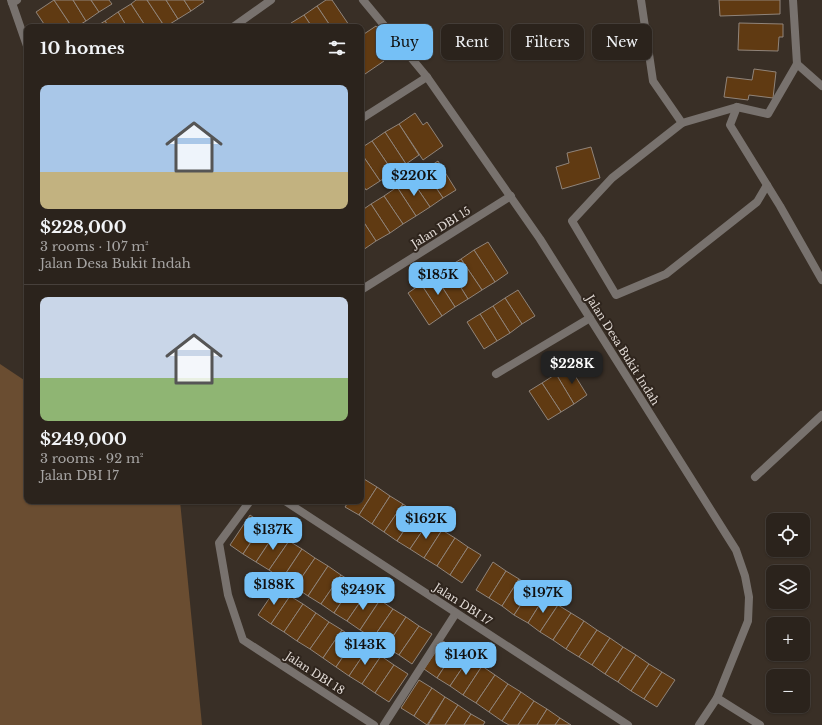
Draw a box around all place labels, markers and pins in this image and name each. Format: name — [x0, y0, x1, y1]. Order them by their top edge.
pin: $220K — [386, 163, 442, 197]
pin: $185K — [410, 262, 466, 296]
pin: $228K — [544, 351, 600, 385]
pin: $162K — [398, 506, 454, 540]
pin: $137K — [245, 517, 301, 551]
pin: $188K — [246, 572, 302, 606]
pin: $249K — [335, 577, 391, 611]
pin: $197K — [515, 580, 571, 614]
pin: $143K — [337, 632, 393, 666]
pin: $140K — [438, 642, 494, 676]

